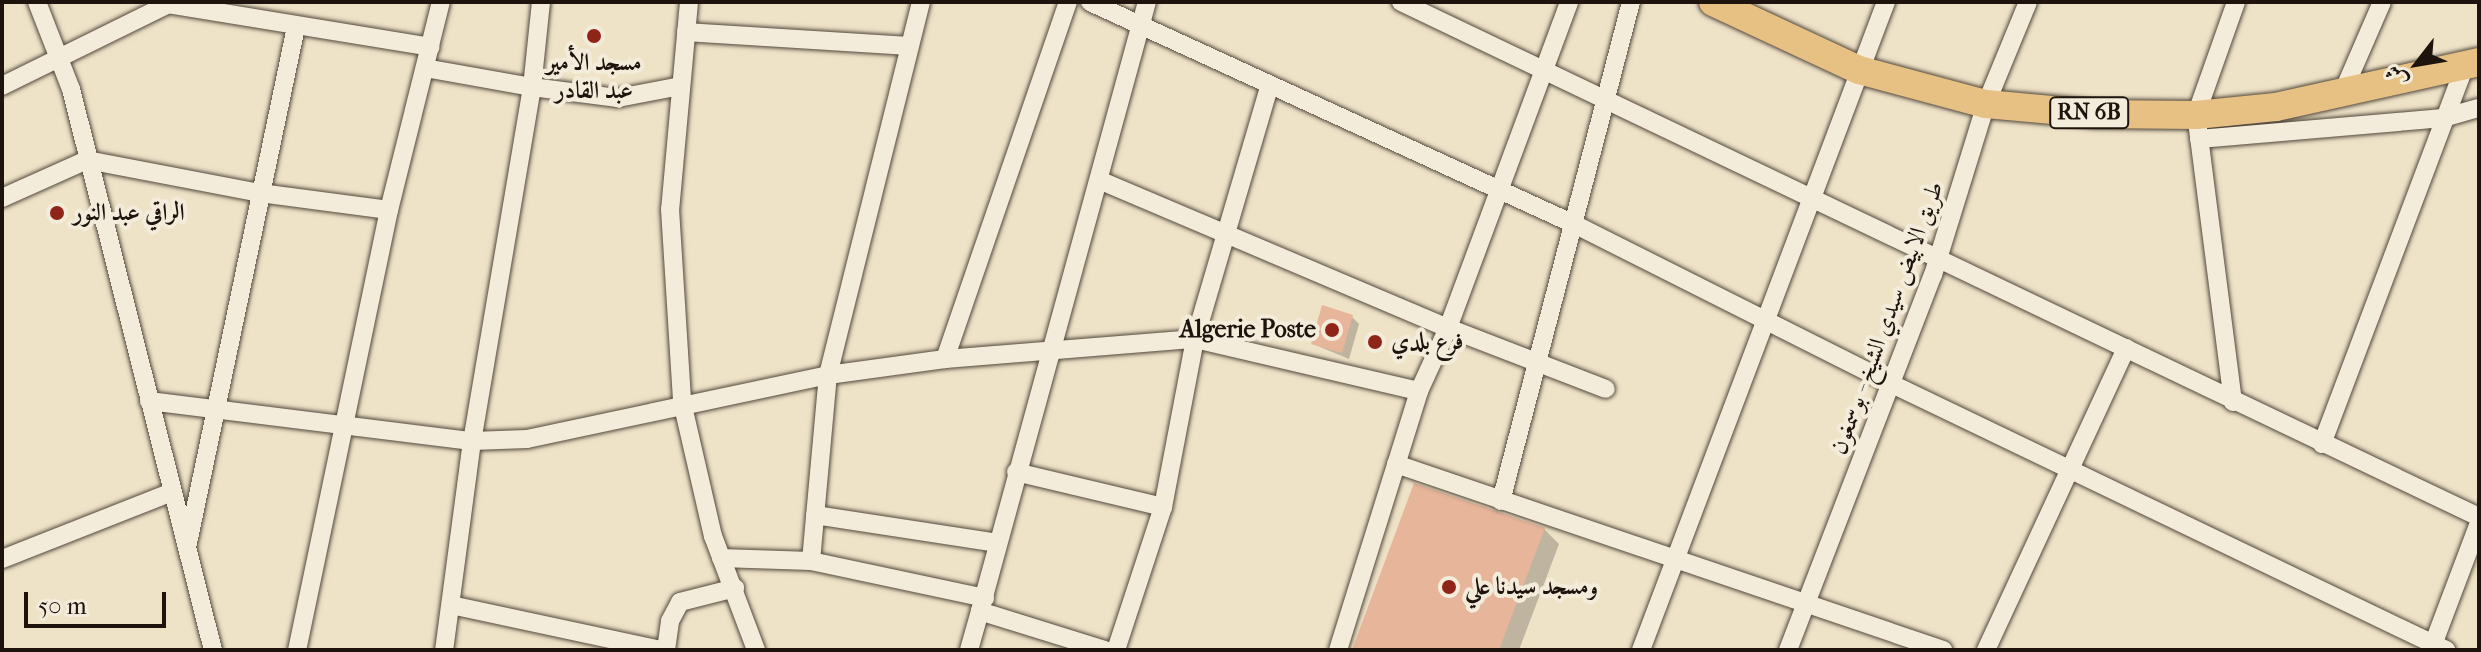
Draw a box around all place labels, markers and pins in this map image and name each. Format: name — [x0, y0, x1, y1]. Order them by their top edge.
marker: مسجد الأمير عبد القادر — [585, 27, 603, 45]
place label: مسجد الأمير عبد القادر — [546, 49, 642, 105]
place label: الراقي عبد النور — [73, 199, 185, 227]
marker: الراقي عبد النور — [48, 204, 66, 222]
place label: Algerie Poste — [1180, 316, 1316, 344]
marker: Algerie Poste — [1323, 321, 1341, 339]
place label: فرع بلدي — [1391, 328, 1464, 356]
marker: فرع بلدي — [1366, 333, 1384, 351]
place label: ومسجد سيدنا علي — [1465, 573, 1598, 601]
marker: ومسجد سيدنا علي — [1440, 578, 1458, 596]

